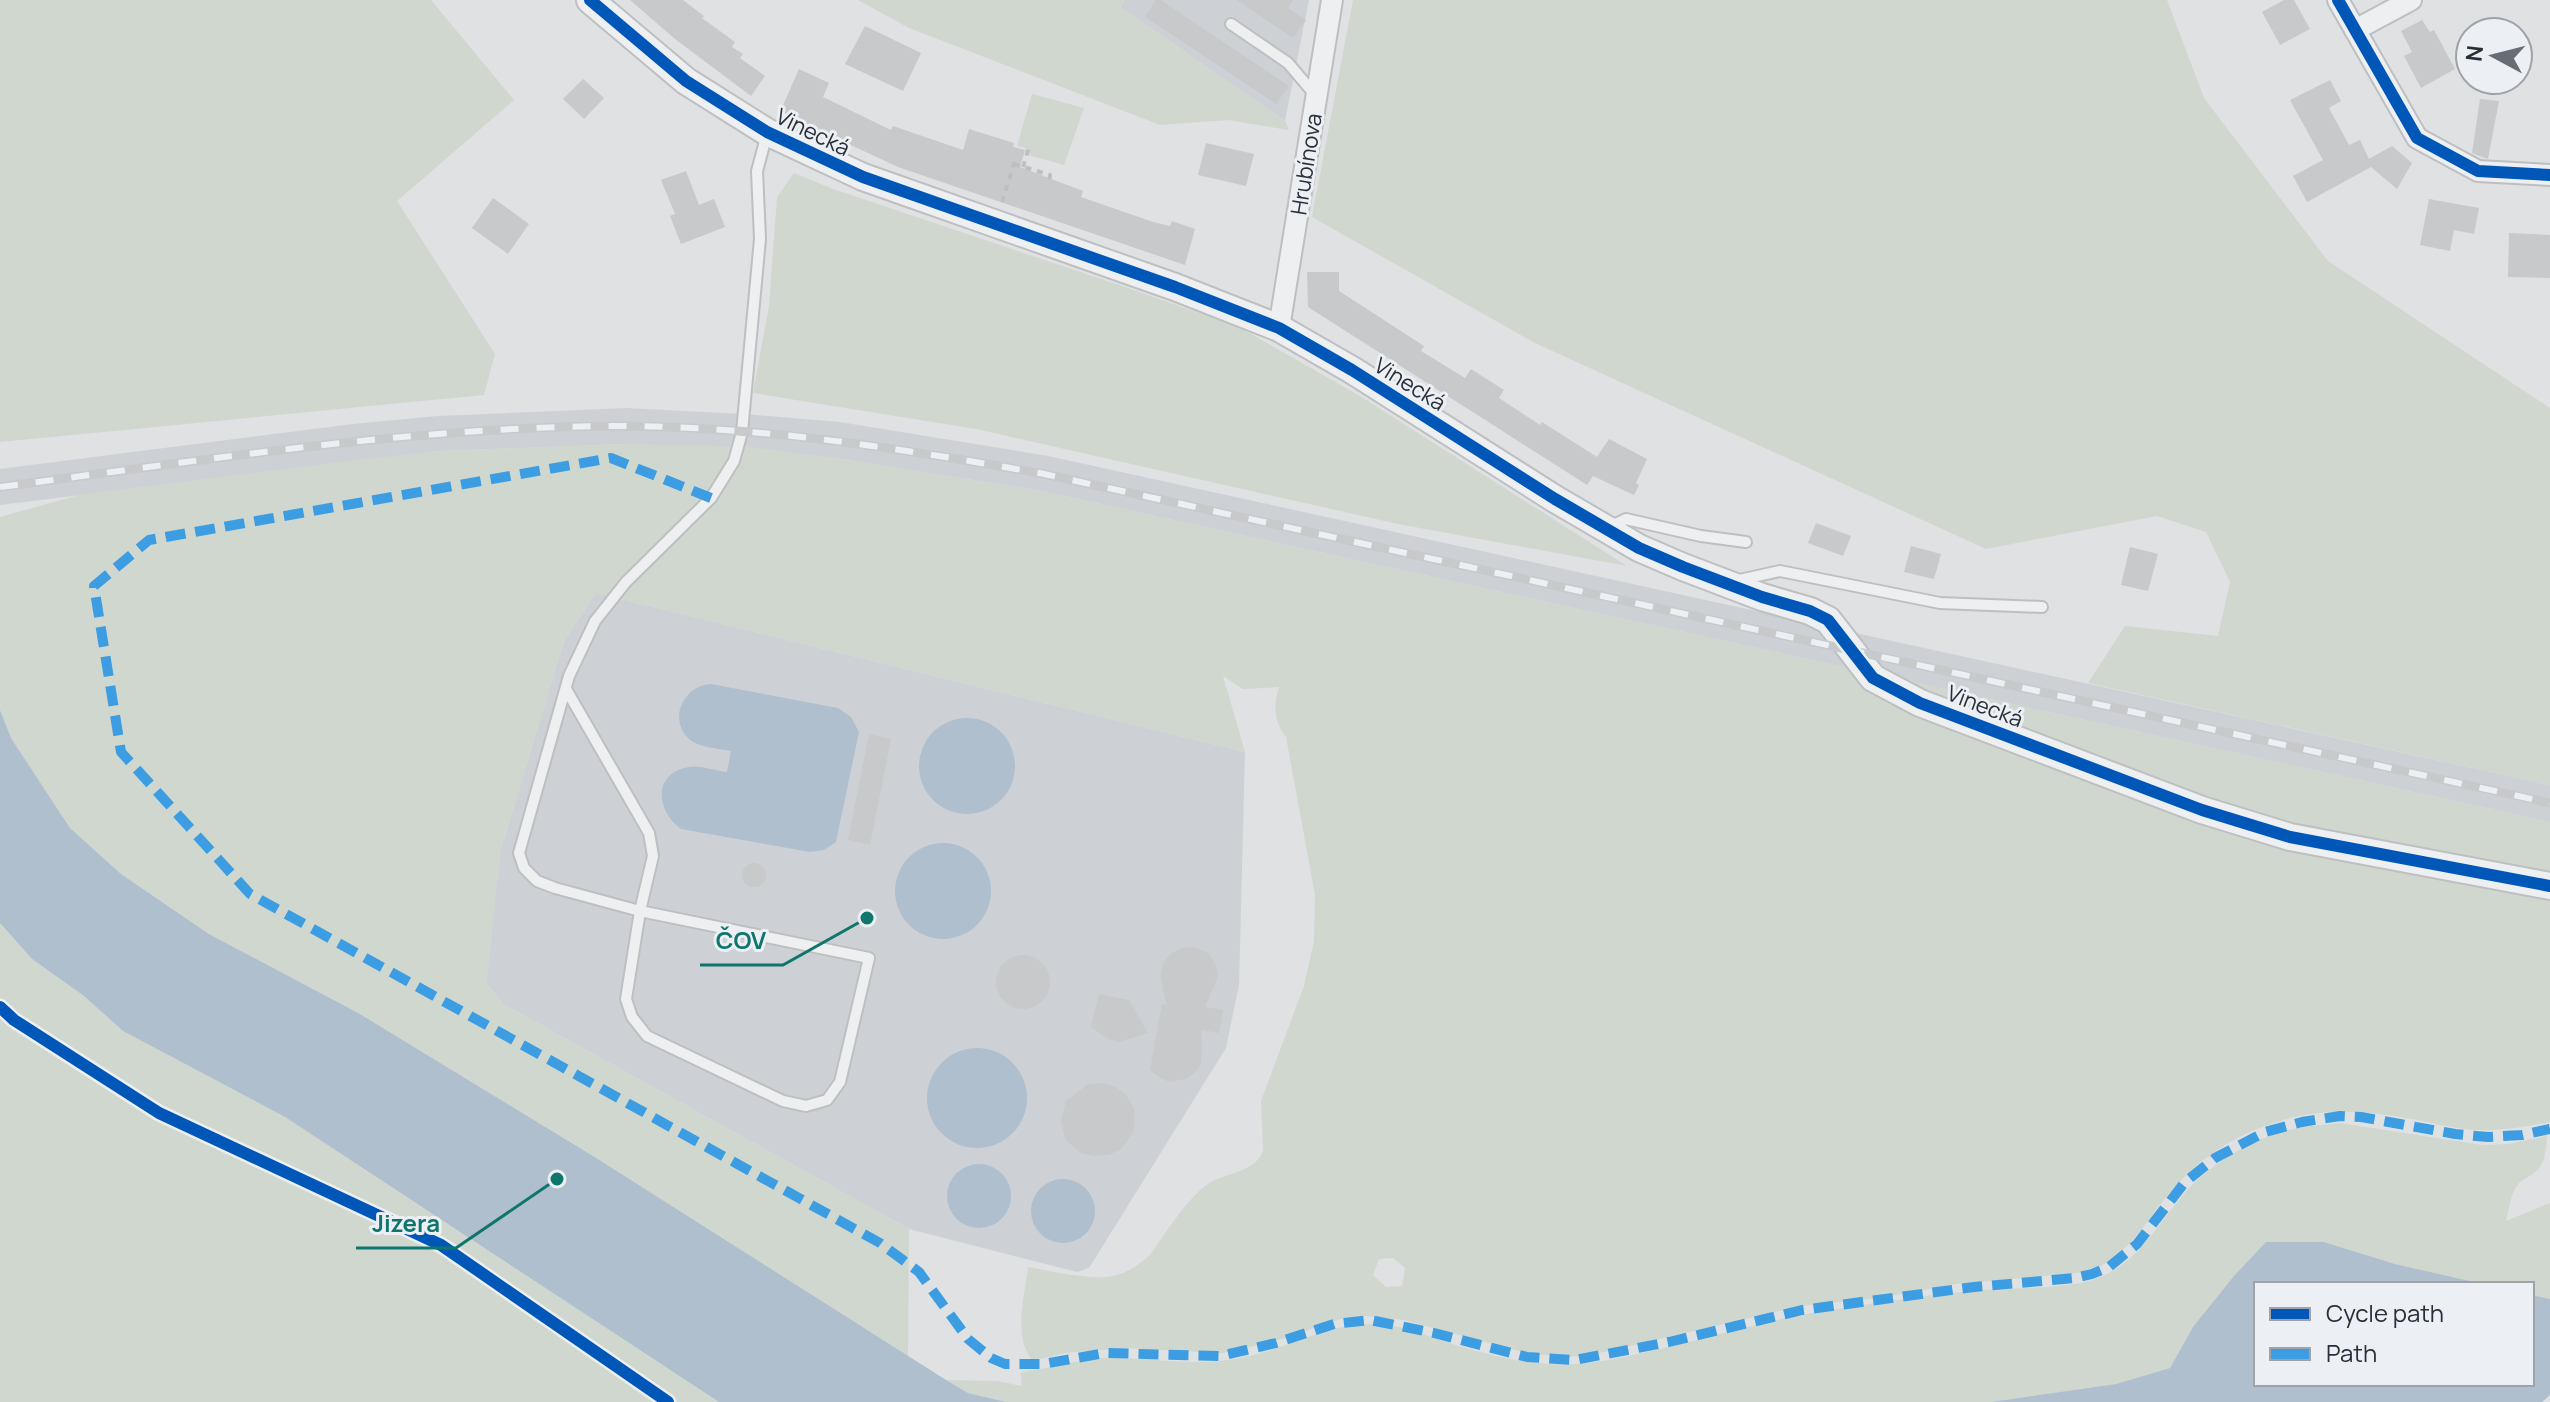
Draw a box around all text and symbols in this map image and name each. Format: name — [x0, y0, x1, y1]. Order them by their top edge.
north arrow — [2454, 16, 2534, 96]
text: N — [2458, 44, 2490, 63]
street label: Vinecká — [771, 101, 855, 163]
street label: Hrubínova — [1283, 111, 1329, 217]
street label: Vinecká — [1368, 350, 1452, 418]
street label: Vinecká — [1943, 678, 2027, 734]
callout: ČOV — [700, 917, 783, 965]
text: ČOV — [716, 923, 767, 956]
callout: Jizera — [356, 1200, 456, 1248]
text: Jizera — [372, 1206, 440, 1239]
legend — [2254, 1282, 2534, 1386]
text: Cycle path — [2326, 1296, 2444, 1329]
text: Path — [2326, 1336, 2377, 1369]

